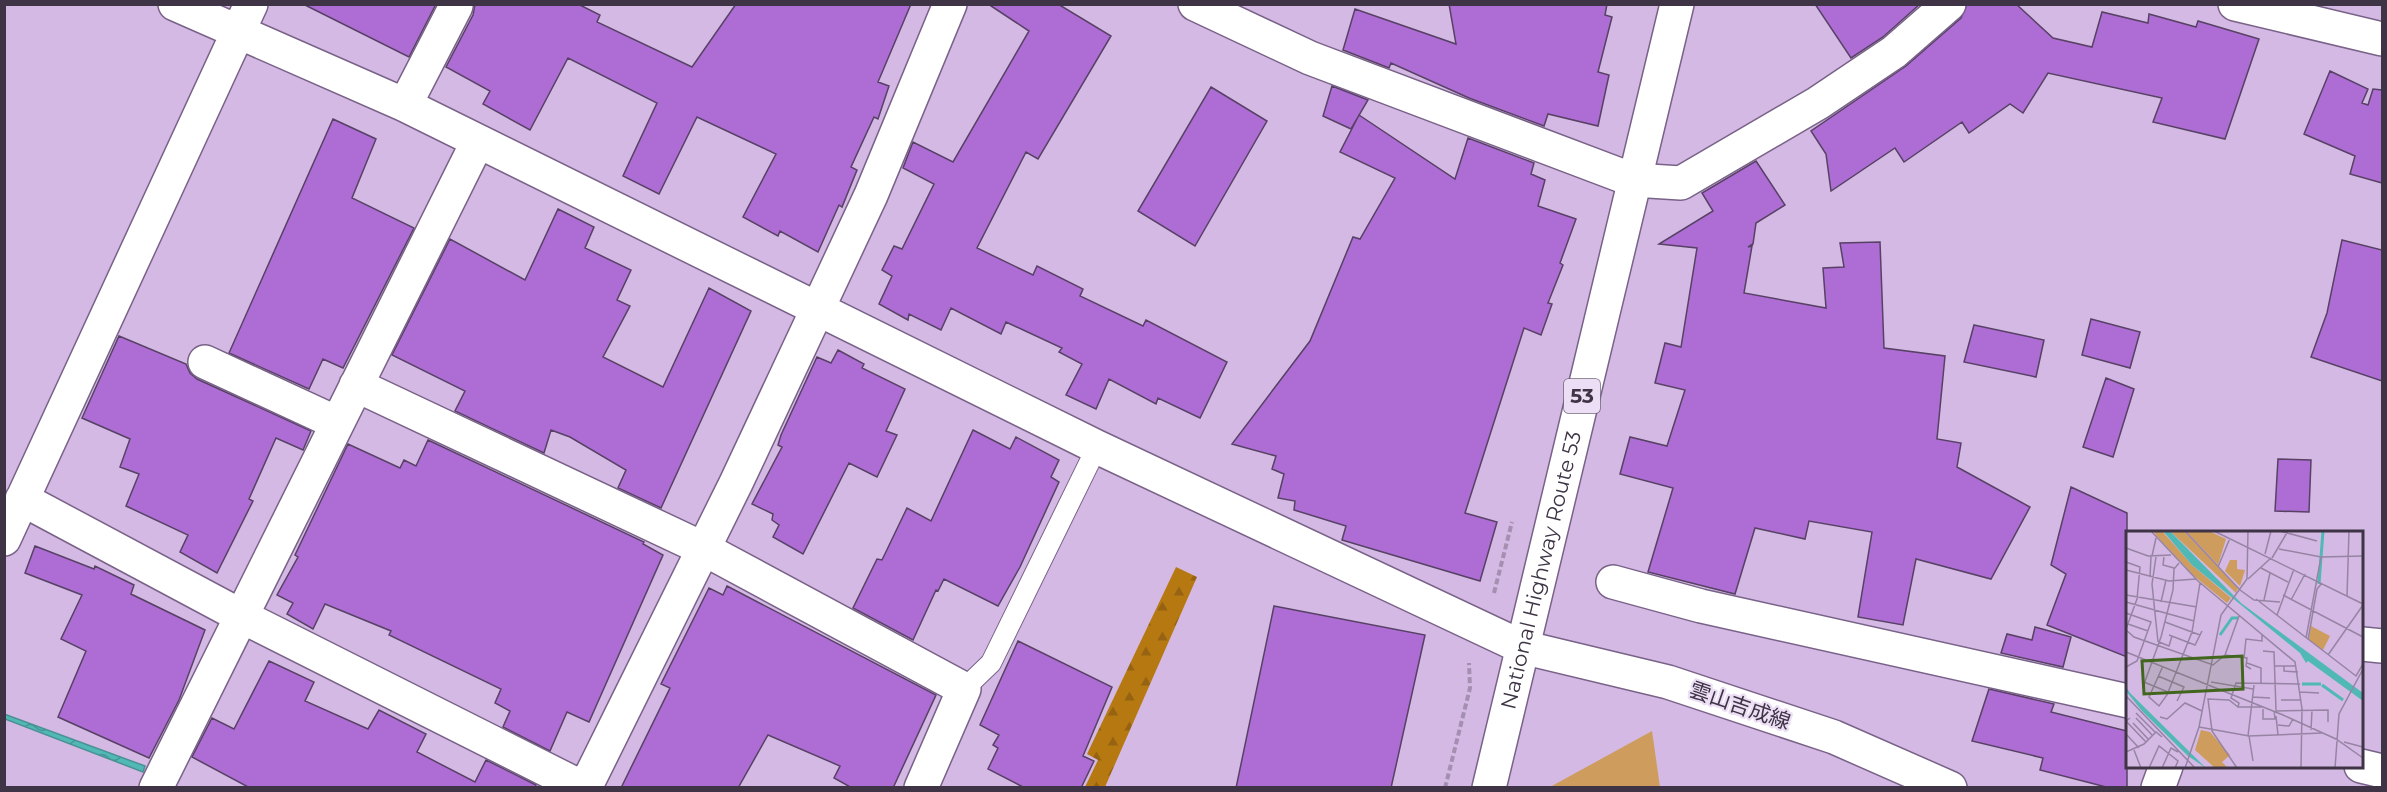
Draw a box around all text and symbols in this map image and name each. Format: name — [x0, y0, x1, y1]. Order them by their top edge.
road number: 53 — [1564, 379, 1600, 413]
street label: National Highway Route 53 — [1495, 429, 1586, 712]
inset map — [2126, 531, 2363, 768]
street label: 雲山吉成線 — [1686, 677, 1794, 734]

